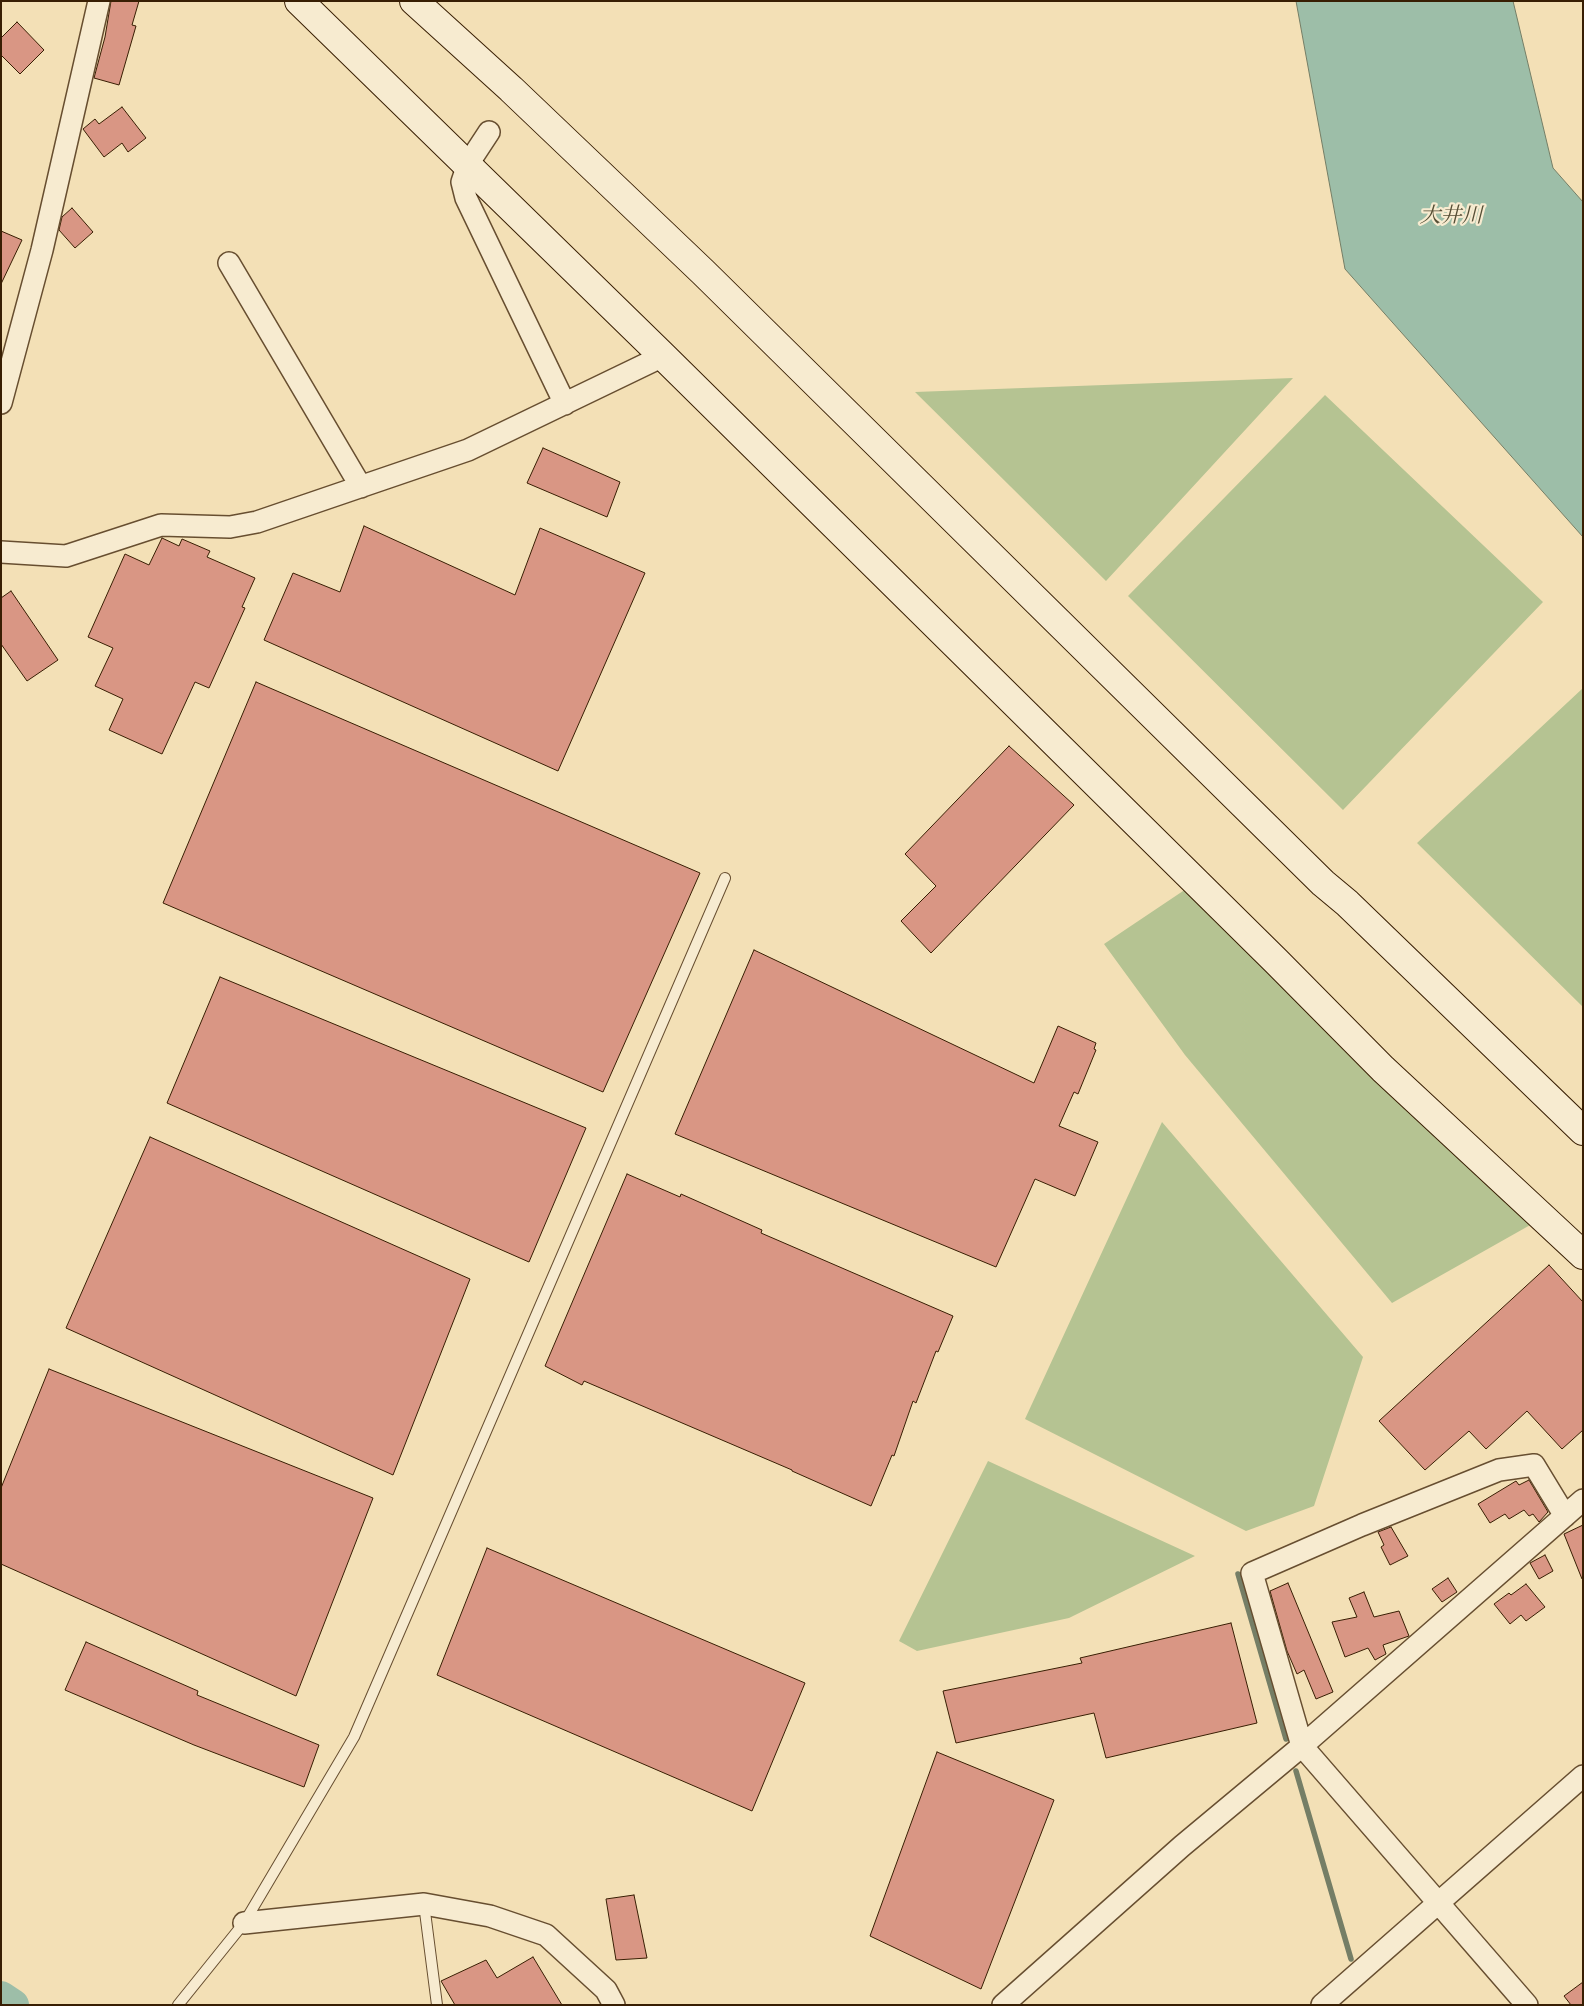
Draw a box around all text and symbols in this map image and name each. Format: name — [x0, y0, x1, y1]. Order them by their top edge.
water label: 大井川 — [1420, 205, 1482, 231]

